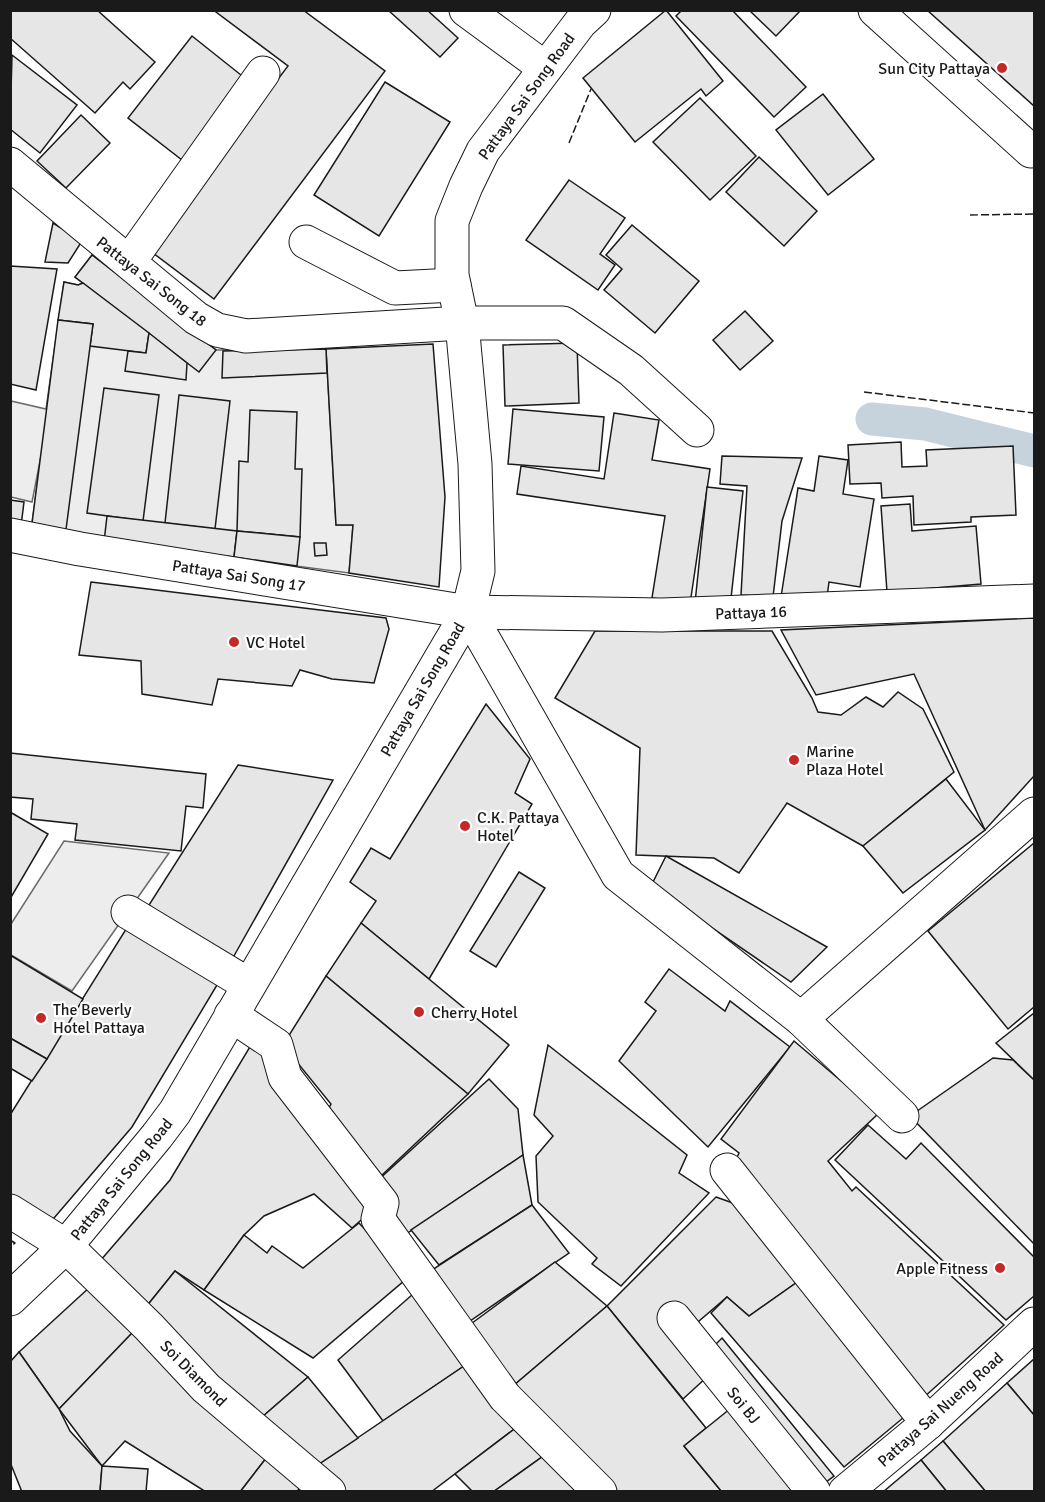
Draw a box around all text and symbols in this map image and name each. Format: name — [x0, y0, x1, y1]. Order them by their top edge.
street label: Pattaya Sai Song Road — [474, 29, 579, 164]
place label: Sun City Pattaya — [878, 59, 990, 79]
marker: Sun City Pattaya — [995, 61, 1009, 75]
street label: Pattaya Sai Song 18 — [92, 232, 211, 331]
street label: Pattaya Sai Song 17 — [171, 556, 307, 596]
street label: Pattaya 16 — [715, 602, 787, 624]
street label: Pattaya Sai Song Road — [376, 619, 469, 760]
place label: VC Hotel — [246, 633, 306, 653]
marker: VC Hotel — [227, 635, 241, 649]
place label: Marine Plaza Hotel — [806, 742, 884, 780]
marker: Marine Plaza Hotel — [787, 753, 801, 767]
place label: C.K. Pattaya Hotel — [477, 808, 559, 846]
marker: C.K. Pattaya Hotel — [458, 819, 472, 833]
place label: The Beverly Hotel Pattaya — [53, 1000, 145, 1038]
place label: Cherry Hotel — [431, 1003, 518, 1023]
marker: Cherry Hotel — [412, 1005, 426, 1019]
marker: The Beverly Hotel Pattaya — [34, 1011, 48, 1025]
street label: Pattaya Sai Song Road — [66, 1114, 177, 1245]
place label: Apple Fitness — [896, 1259, 988, 1279]
marker: Apple Fitness — [993, 1261, 1007, 1275]
street label: Soi Diamond — [156, 1336, 231, 1411]
street label: Pattaya Sai Nueng Road — [874, 1348, 1008, 1471]
street label: Soi BJ — [722, 1383, 764, 1428]

